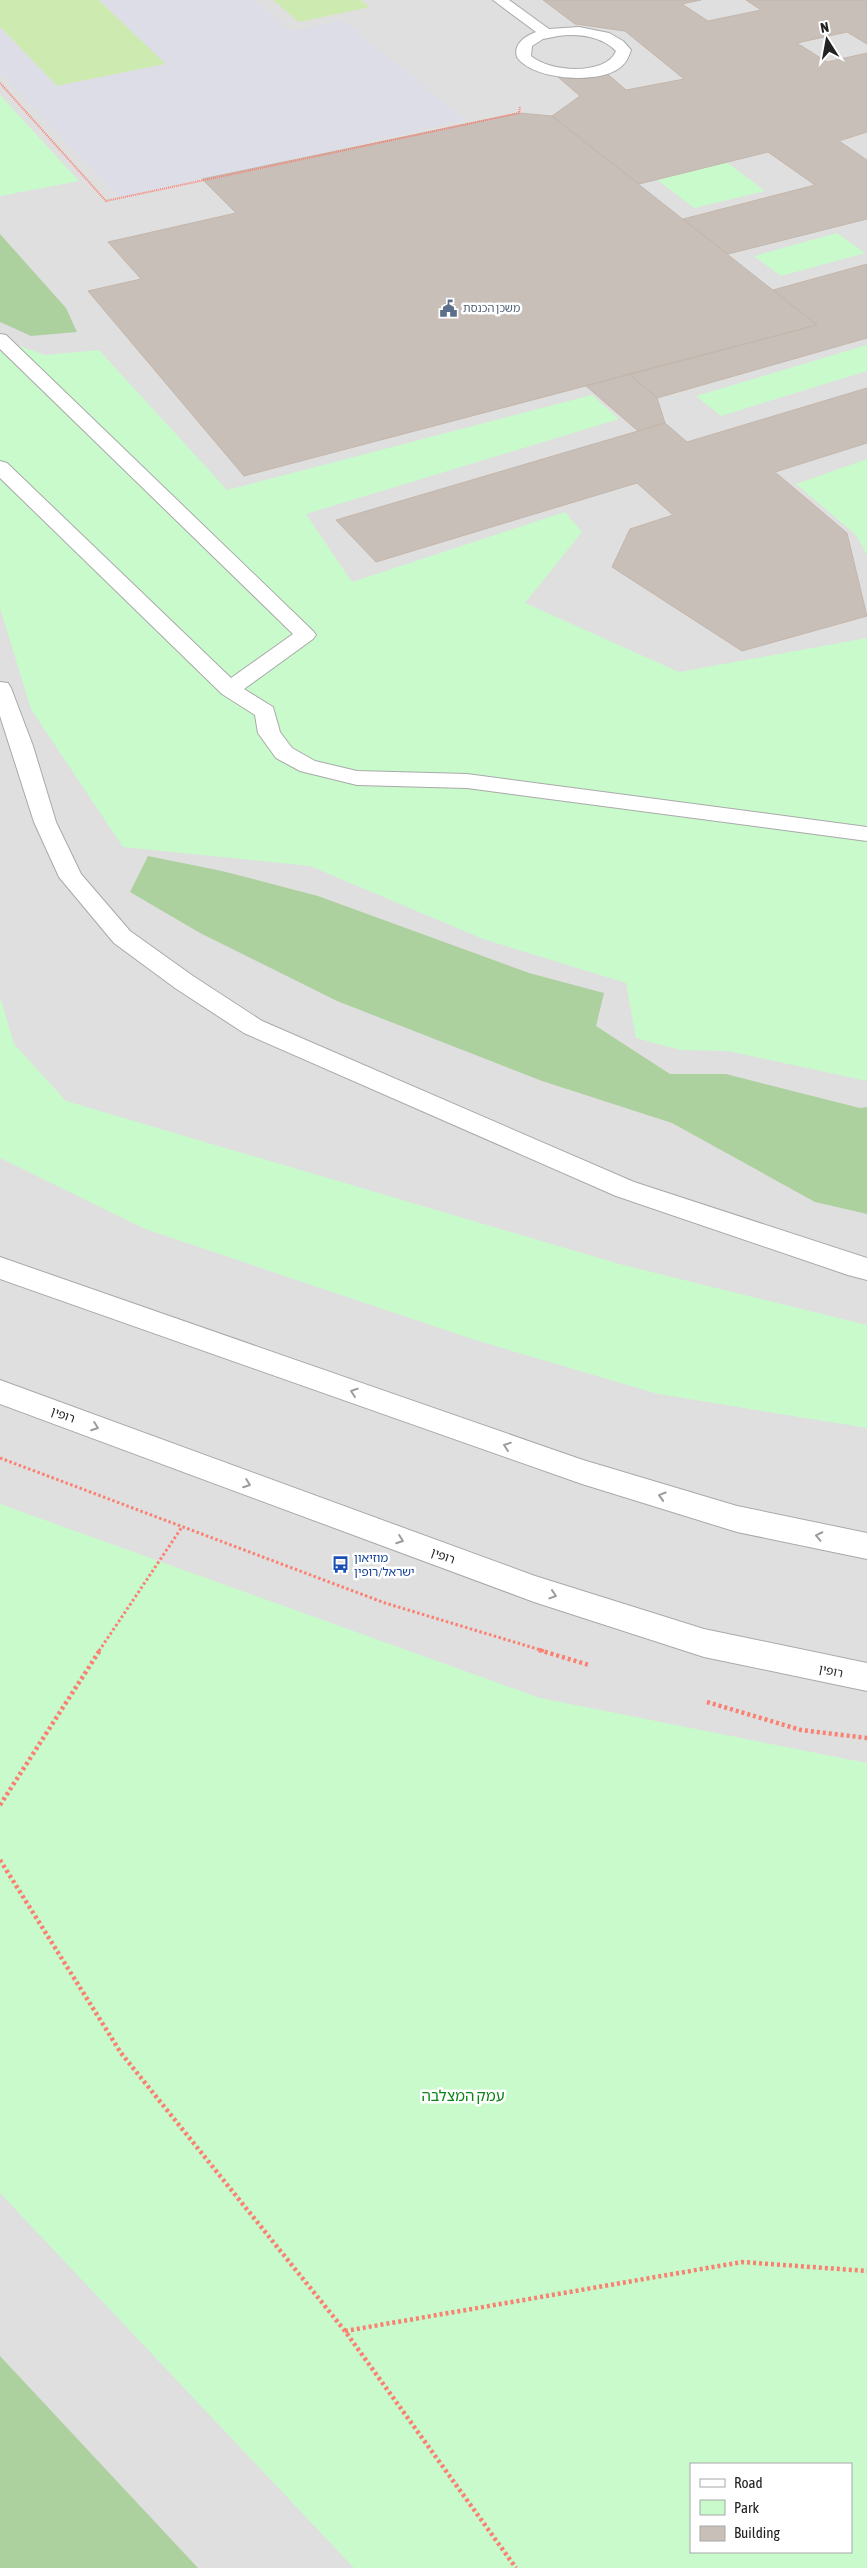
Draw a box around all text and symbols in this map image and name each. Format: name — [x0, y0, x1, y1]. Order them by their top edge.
north arrow — [802, 15, 852, 65]
text: N — [819, 19, 830, 36]
public building icon: משכן הכנסת — [439, 298, 459, 318]
place label: משכן הכנסת — [463, 302, 520, 314]
one-way arrow — [350, 1388, 359, 1398]
street label: רופין — [49, 1404, 77, 1426]
one-way arrow — [90, 1421, 99, 1431]
one-way arrow — [504, 1442, 512, 1452]
one-way arrow — [243, 1478, 251, 1488]
one-way arrow — [658, 1492, 666, 1502]
one-way arrow — [815, 1531, 824, 1542]
one-way arrow — [395, 1534, 404, 1544]
street label: רופין — [429, 1545, 457, 1567]
place label: מוזיאון ישראל/רופין — [354, 1551, 415, 1579]
bus stop icon: מוזיאון ישראל/רופין — [330, 1555, 350, 1575]
one-way arrow — [548, 1590, 556, 1600]
street label: רופין — [818, 1662, 844, 1680]
park label: עמק המצלבה — [421, 2087, 505, 2104]
legend — [690, 2463, 852, 2553]
text: Road — [734, 2474, 763, 2491]
text: Park — [734, 2499, 759, 2516]
text: Building — [734, 2524, 780, 2541]

